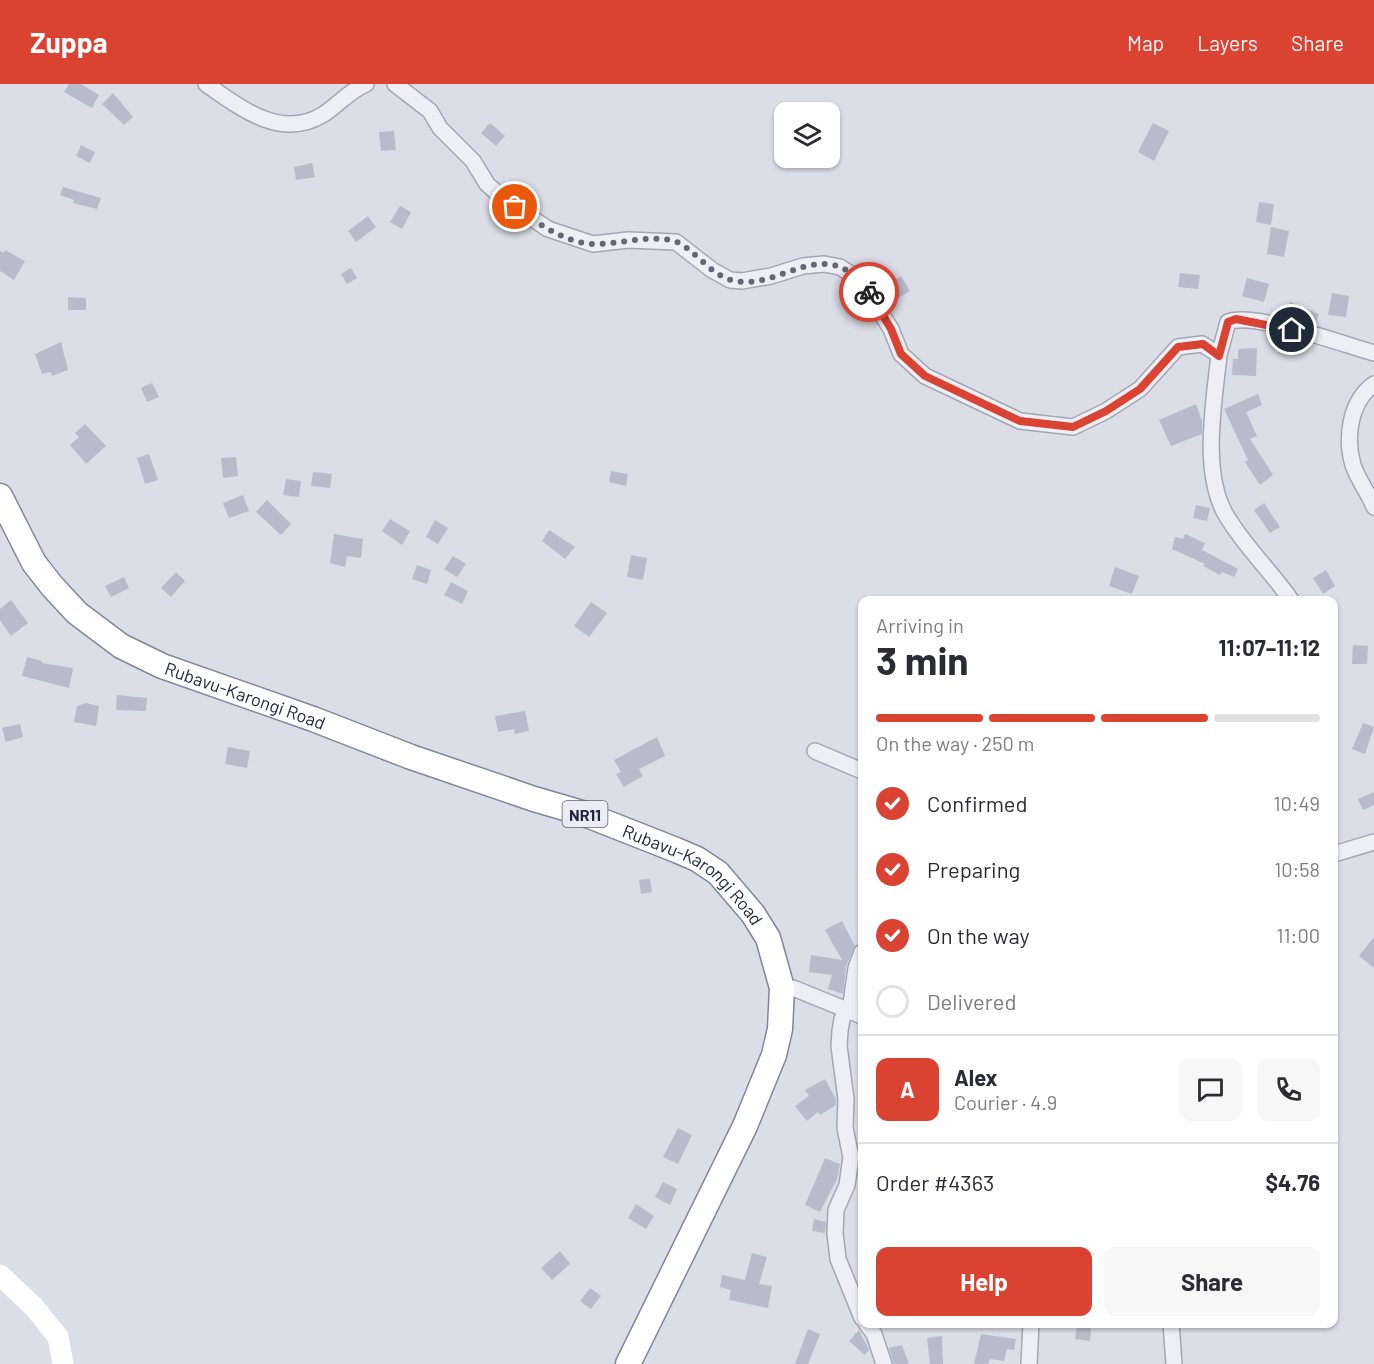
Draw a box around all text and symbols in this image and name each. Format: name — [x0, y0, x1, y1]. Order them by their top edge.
text: Zuppa — [30, 25, 107, 59]
text: Map — [1127, 30, 1164, 55]
text: Layers — [1197, 30, 1258, 55]
text: Share — [1291, 30, 1344, 55]
map controls — [774, 102, 840, 168]
button: layers — [774, 102, 840, 168]
pin — [489, 181, 540, 232]
icon: bag — [498, 190, 531, 223]
courier — [839, 262, 899, 322]
icon: bike — [853, 276, 886, 309]
pin — [1266, 304, 1317, 355]
icon: home — [1275, 313, 1308, 346]
text: Arriving in — [876, 613, 964, 637]
text: 11:07–11:12 — [1218, 634, 1320, 660]
text: 3 min — [876, 636, 969, 683]
street label: Rubavu-Karongi Road — [162, 657, 329, 734]
text: On the way · 250 m — [876, 731, 1034, 755]
icon: check — [876, 787, 909, 820]
text: Confirmed — [927, 790, 1027, 816]
text: 10:49 — [1273, 791, 1320, 815]
road number: NR11 — [562, 801, 608, 827]
street label: Rubavu-Karongi Road — [620, 819, 768, 929]
icon: check — [876, 853, 909, 886]
text: Preparing — [927, 856, 1020, 882]
text: 10:58 — [1274, 857, 1320, 881]
icon: check — [876, 919, 909, 952]
text: On the way — [927, 922, 1030, 948]
text: 11:00 — [1277, 923, 1320, 947]
text: Delivered — [927, 988, 1016, 1014]
button: chat — [1179, 1058, 1242, 1121]
button: phone — [1257, 1058, 1320, 1121]
text: Alex — [954, 1064, 997, 1090]
text: A — [900, 1076, 915, 1102]
text: Courier · 4.9 — [954, 1090, 1057, 1114]
text: Order #4363 — [876, 1169, 994, 1195]
text: $4.76 — [1265, 1169, 1320, 1195]
button: Help — [876, 1247, 1092, 1316]
button: Share — [1104, 1247, 1320, 1316]

